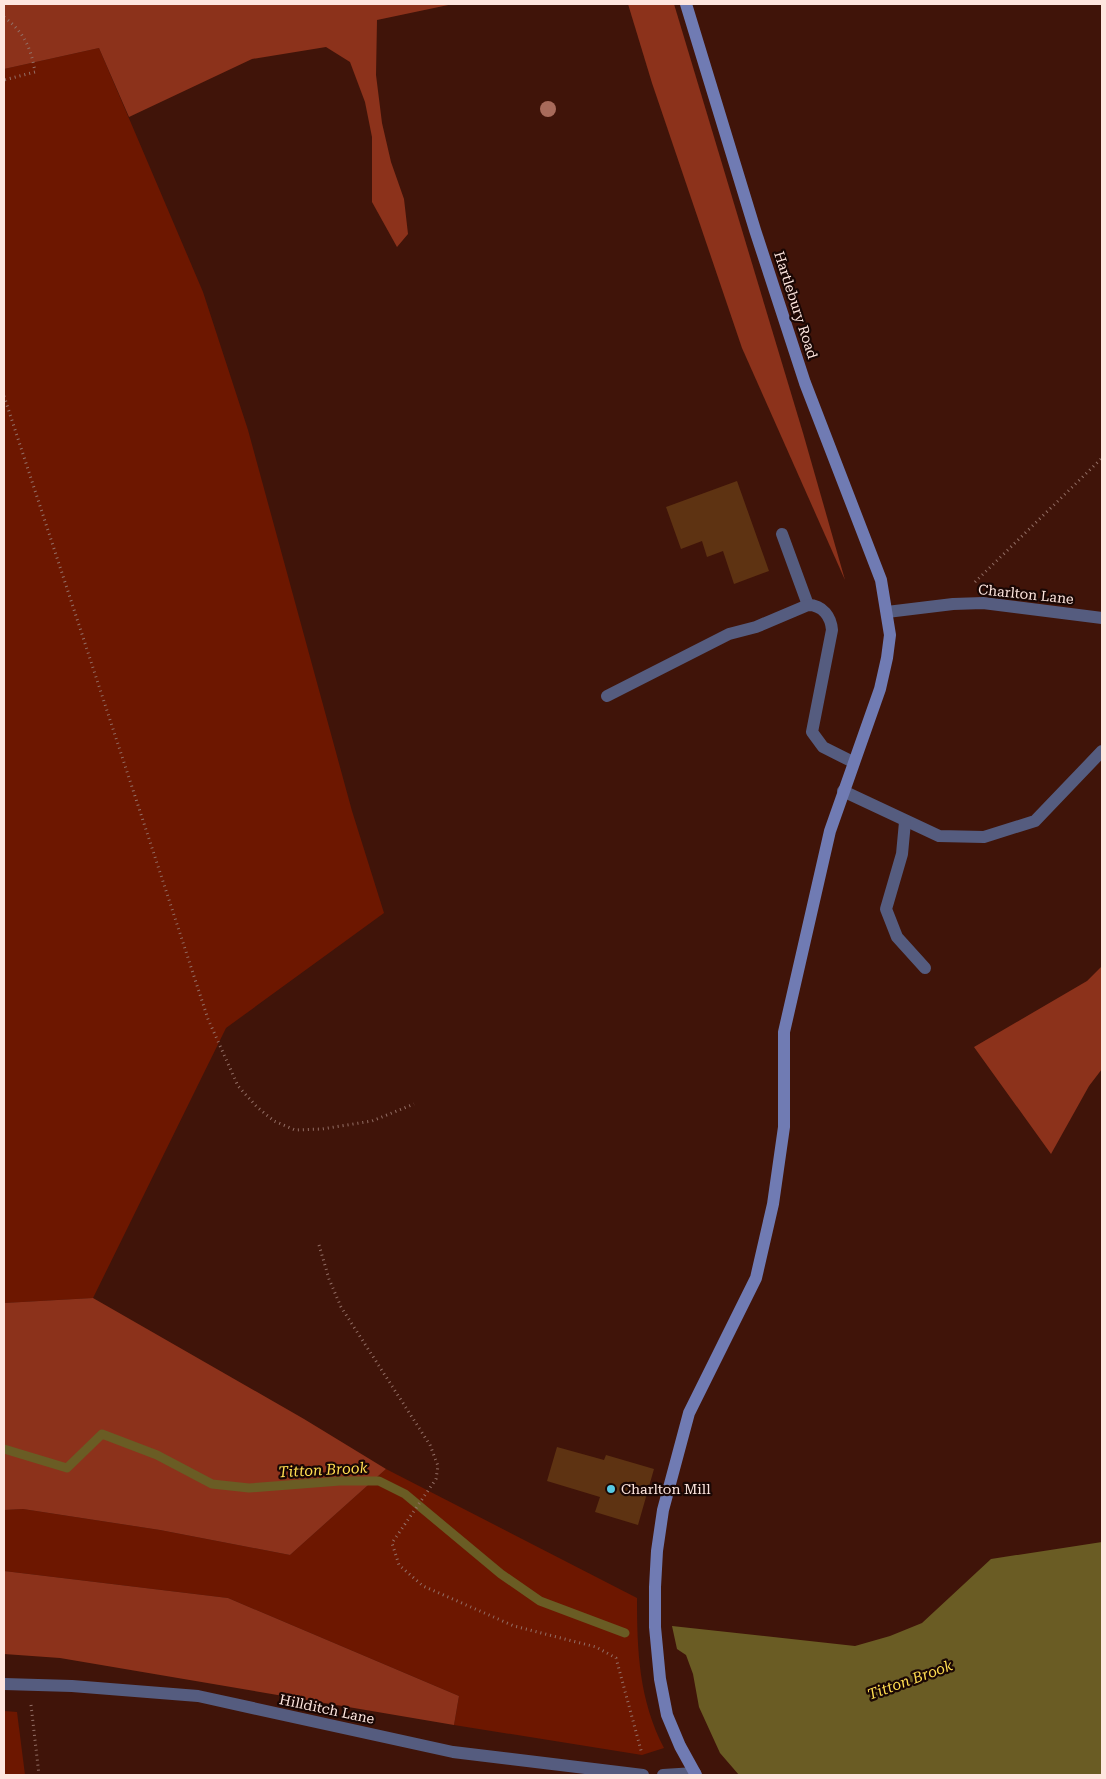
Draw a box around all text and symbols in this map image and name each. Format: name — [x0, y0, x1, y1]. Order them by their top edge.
street label: Hartlebury Road — [771, 249, 821, 361]
street label: Charlton Lane — [977, 581, 1075, 607]
water label: Titton Brook — [278, 1459, 369, 1481]
place label: Charlton Mill — [621, 1481, 711, 1497]
marker: Charlton Mill — [605, 1483, 617, 1495]
water label: Titton Brook — [865, 1656, 956, 1704]
street label: Hillditch Lane — [278, 1691, 376, 1727]

